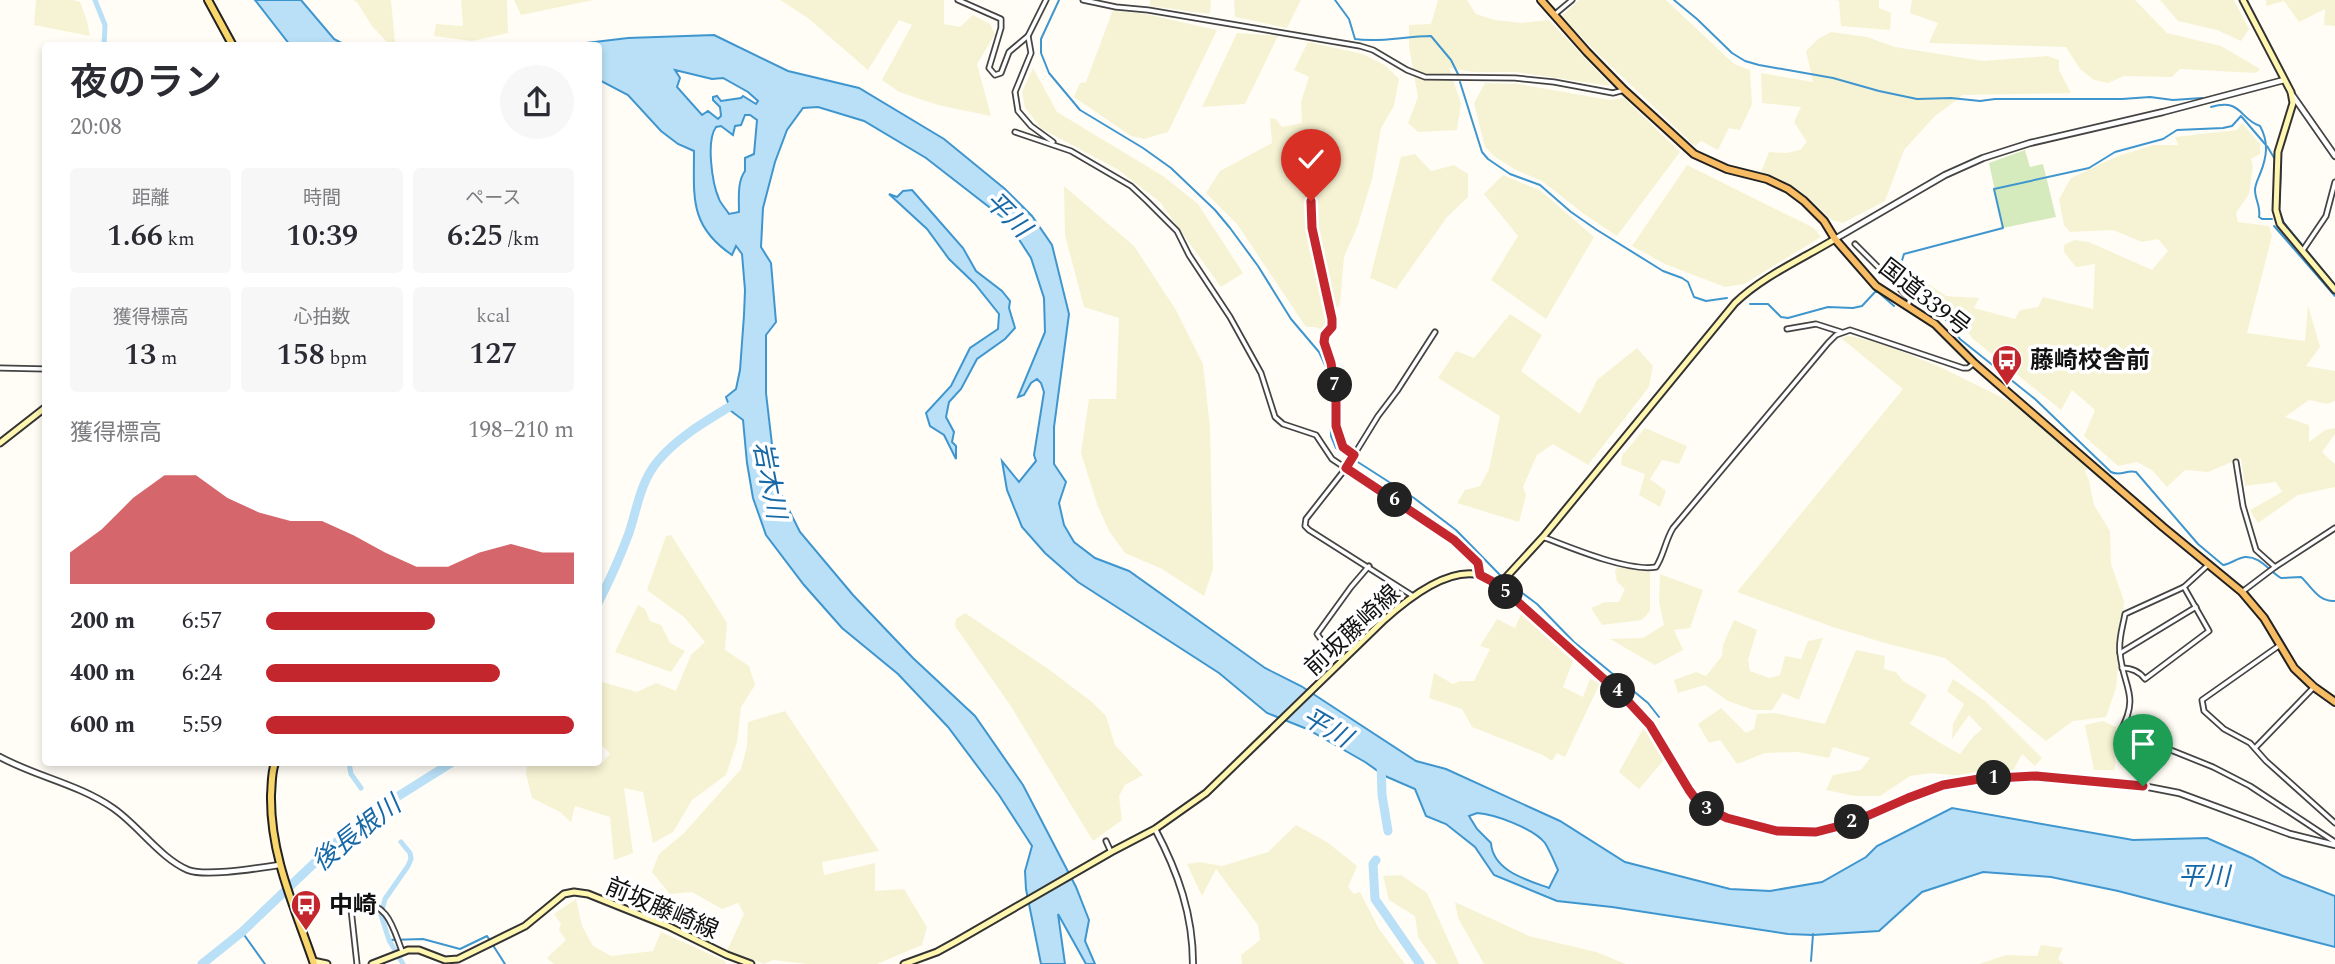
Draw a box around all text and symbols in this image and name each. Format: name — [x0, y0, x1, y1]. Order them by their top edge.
text: 夜のラン — [70, 55, 222, 113]
button: share — [500, 65, 574, 139]
text: 20:08 — [70, 110, 122, 145]
pin — [1281, 129, 1341, 201]
icon: check — [1292, 140, 1330, 178]
water label: 平川 — [975, 182, 1042, 249]
text: 距離 — [132, 184, 170, 213]
text: 時間 — [303, 184, 341, 213]
text: ペース — [465, 184, 521, 213]
text: 1.66 — [107, 213, 163, 259]
text: 10:39 — [286, 213, 358, 259]
text: 6:25 — [447, 213, 503, 259]
text: km — [163, 225, 195, 254]
text: /km — [503, 225, 540, 254]
street label: 国道339号 — [1871, 250, 1978, 345]
text: kcal — [476, 302, 510, 331]
text: 獲得標高 — [113, 303, 189, 332]
text: 心拍数 — [293, 303, 351, 332]
text: 127 — [469, 331, 517, 377]
text: 13 — [124, 332, 156, 378]
text: 158 — [277, 332, 325, 378]
bus stop icon: 藤崎校舎前 — [1990, 343, 2024, 387]
place label: 藤崎校舎前 — [2030, 343, 2150, 379]
text: m — [156, 344, 177, 373]
text: bpm — [325, 344, 367, 373]
pin: 7 — [1318, 368, 1352, 402]
text: 7 — [1329, 370, 1340, 399]
text: 198–210 m — [468, 413, 574, 448]
text: 獲得標高 — [70, 416, 162, 451]
water label: 岩木川 — [742, 438, 797, 525]
pin: 6 — [1378, 482, 1412, 518]
text: 6 — [1389, 485, 1400, 514]
pin: 5 — [1488, 574, 1524, 610]
street label: 前坂藤崎線 — [1297, 577, 1409, 685]
text: 5 — [1500, 577, 1511, 606]
text: 200 m — [70, 604, 135, 639]
text: 6:57 — [182, 604, 222, 639]
text: 400 m — [70, 656, 135, 691]
text: 6:24 — [182, 656, 222, 691]
pin: 4 — [1600, 674, 1636, 708]
text: 4 — [1612, 676, 1623, 705]
water label: 平川 — [1294, 698, 1362, 760]
text: 600 m — [70, 708, 135, 743]
text: 5:59 — [182, 708, 222, 743]
pin — [2113, 714, 2173, 786]
icon: arrive — [2124, 725, 2162, 763]
pin: 1 — [1976, 760, 2011, 796]
text: 1 — [1988, 763, 1999, 792]
water label: 後長根川 — [303, 784, 412, 882]
pin: 3 — [1690, 792, 1724, 826]
text: 3 — [1701, 794, 1712, 823]
pin: 2 — [1834, 804, 1870, 840]
text: 2 — [1846, 807, 1857, 836]
water label: 平川 — [2178, 857, 2233, 897]
street label: 前坂藤崎線 — [599, 869, 724, 949]
bus stop icon: 中崎 — [289, 888, 323, 932]
place label: 中崎 — [329, 888, 377, 924]

